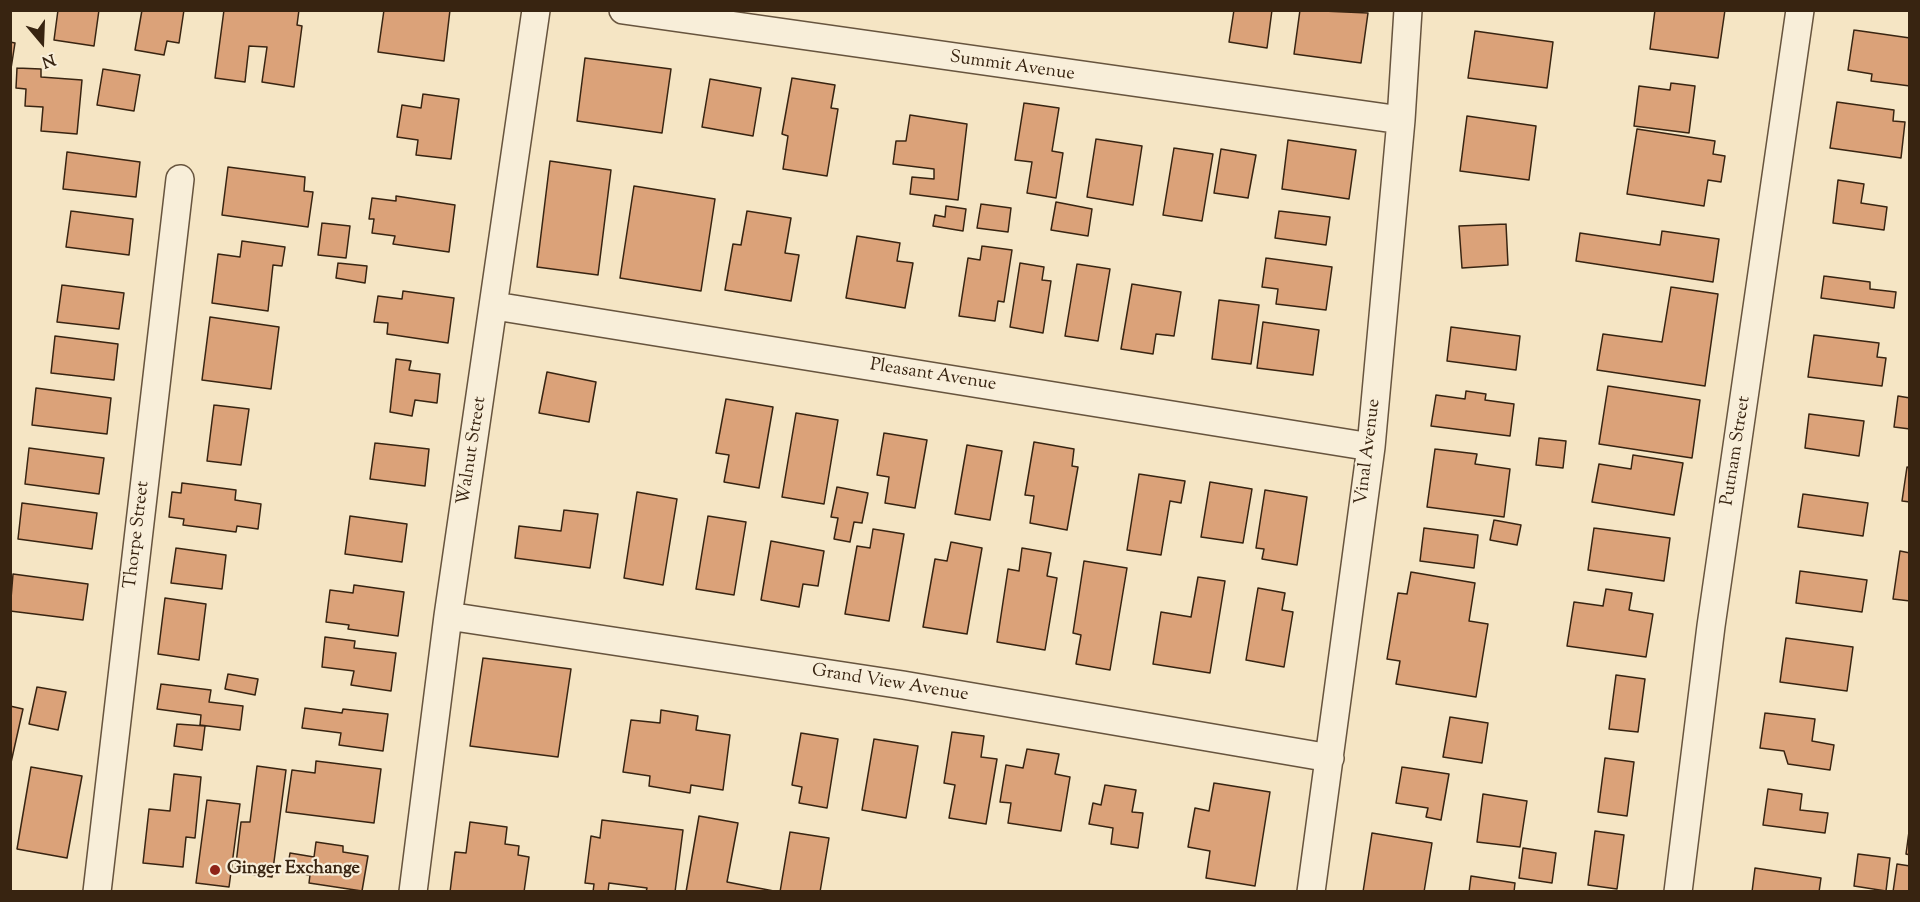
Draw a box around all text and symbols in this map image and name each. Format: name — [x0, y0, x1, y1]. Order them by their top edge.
north arrow — [12, 12, 72, 72]
text: N — [38, 47, 58, 72]
street label: Summit Avenue — [948, 48, 1076, 86]
street label: Pleasant Avenue — [868, 355, 998, 397]
street label: Walnut Street — [454, 395, 492, 507]
street label: Putnam Street — [1718, 395, 1756, 507]
street label: Vinal Avenue — [1352, 398, 1386, 506]
street label: Thorpe Street — [121, 480, 155, 590]
street label: Grand View Avenue — [810, 661, 970, 707]
place label: Ginger Exchange — [227, 859, 360, 881]
marker: Ginger Exchange — [208, 863, 222, 877]

